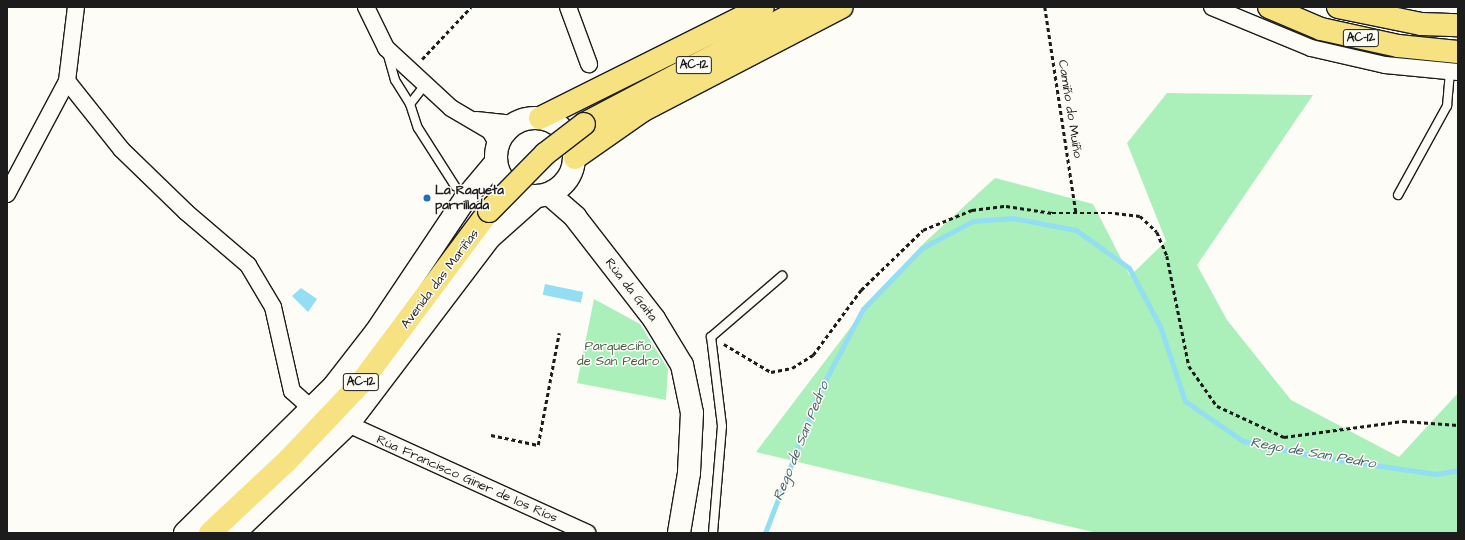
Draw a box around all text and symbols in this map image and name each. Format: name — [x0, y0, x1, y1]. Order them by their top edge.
road number: AC-12 — [1342, 28, 1380, 48]
road number: AC-12 — [675, 55, 713, 75]
street label: Camiño do Muíño — [1055, 59, 1085, 159]
place label: La Raqueta parrillada — [435, 183, 504, 214]
marker: La Raqueta parrillada — [422, 193, 432, 203]
street label: Avenida das Mariñas — [398, 226, 482, 332]
street label: Rúa da Gaita — [602, 255, 660, 325]
park label: Parqueciño de San Pedro — [577, 339, 659, 370]
road number: AC-12 — [342, 372, 380, 392]
water label: Rego de San Pedro — [769, 379, 833, 503]
street label: Rúa Francisco Giner de los Ríos — [374, 432, 560, 526]
water label: Rego de San Pedro — [1249, 434, 1377, 472]

